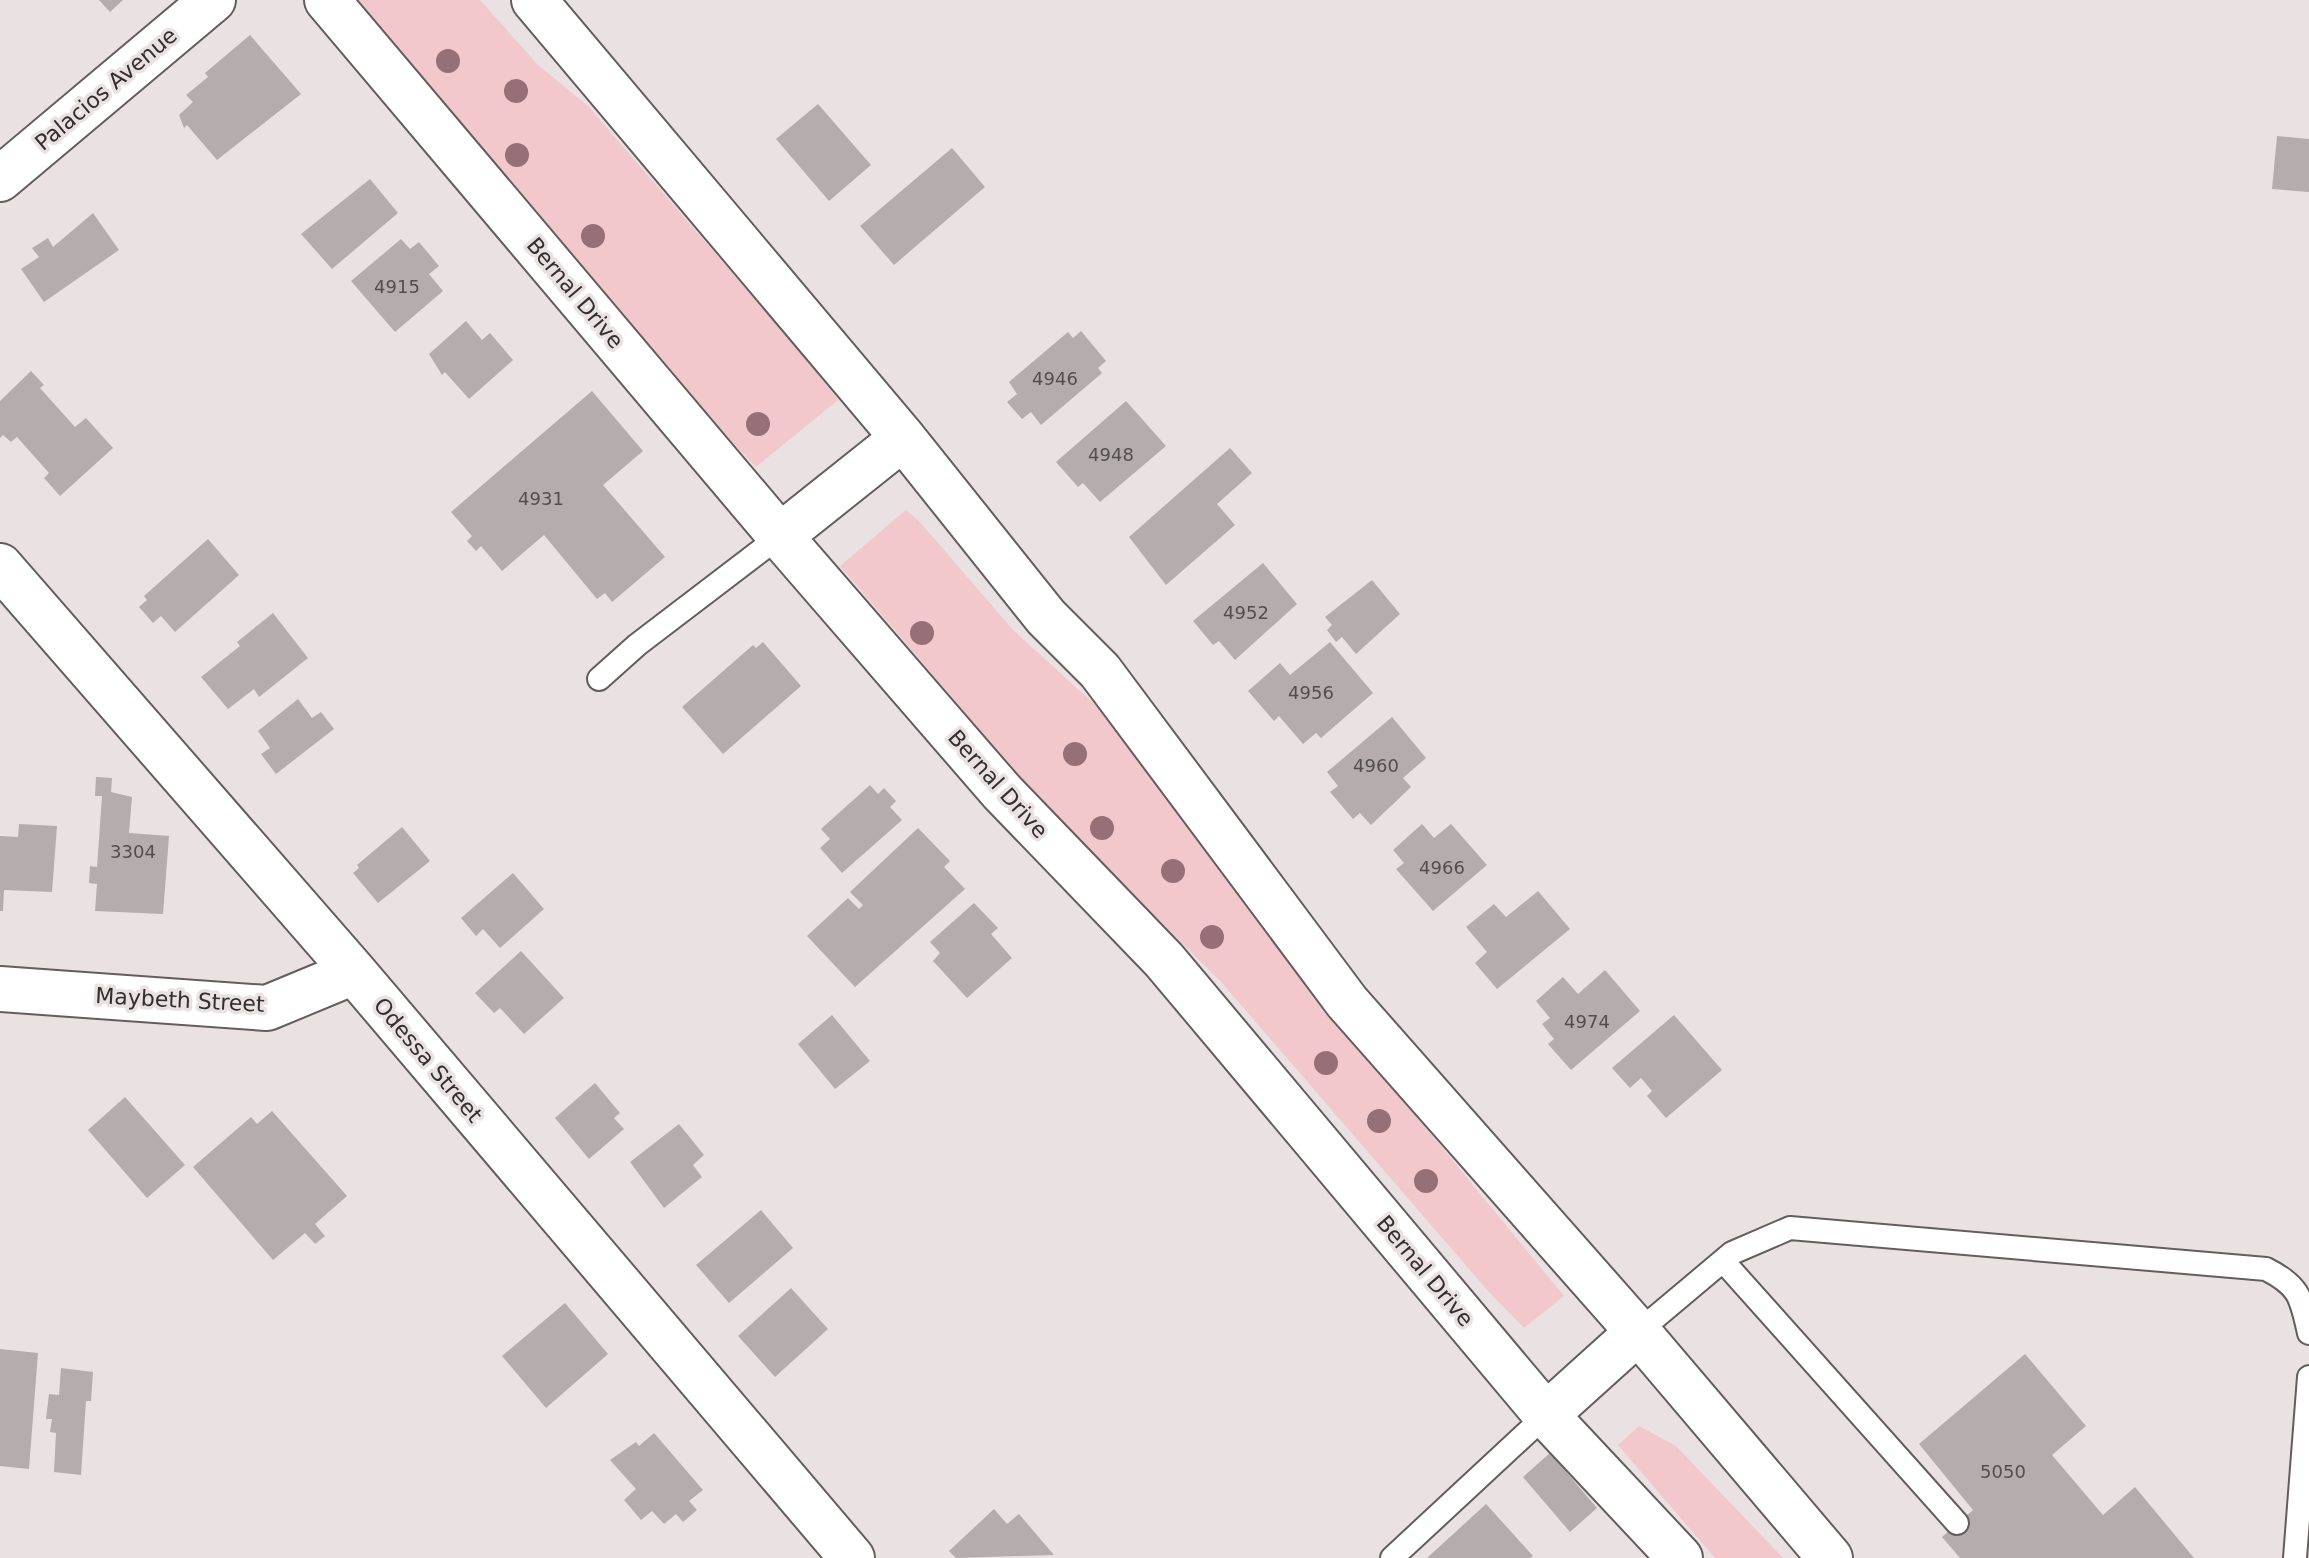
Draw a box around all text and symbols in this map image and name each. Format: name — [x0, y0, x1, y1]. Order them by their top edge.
street label: Palacios Avenue — [30, 22, 182, 156]
street label: Bernal Drive — [522, 233, 628, 353]
house number: 4915 — [374, 276, 420, 297]
house number: 4946 — [1032, 368, 1078, 389]
house number: 4948 — [1088, 444, 1134, 465]
house number: 4931 — [518, 488, 564, 509]
house number: 4952 — [1223, 602, 1269, 623]
house number: 4956 — [1288, 682, 1334, 703]
street label: Bernal Drive — [943, 725, 1053, 843]
house number: 4960 — [1353, 755, 1399, 776]
house number: 3304 — [110, 841, 156, 862]
house number: 4966 — [1419, 857, 1465, 878]
street label: Maybeth Street — [95, 983, 266, 1017]
street label: Odessa Street — [369, 993, 488, 1128]
house number: 4974 — [1564, 1011, 1610, 1032]
street label: Bernal Drive — [1372, 1211, 1478, 1331]
house number: 5050 — [1980, 1461, 2026, 1482]

